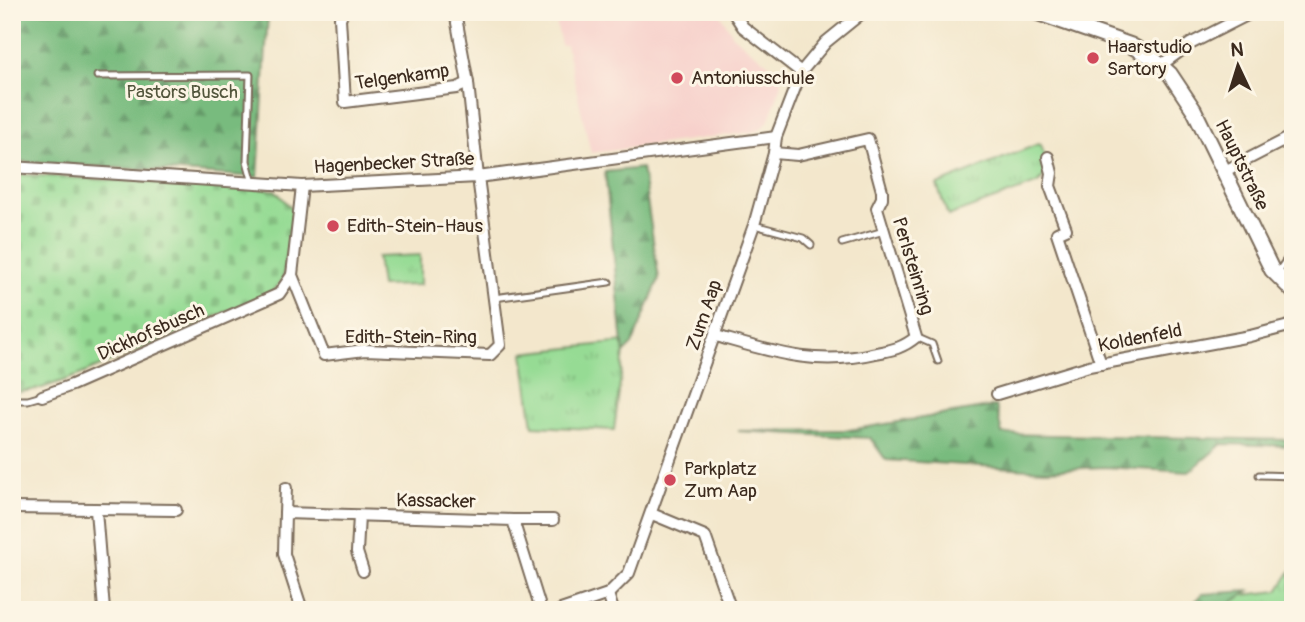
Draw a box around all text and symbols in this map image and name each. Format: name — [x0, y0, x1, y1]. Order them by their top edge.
north arrow — [1204, 32, 1274, 102]
place label: Haarstudio Sartory — [1107, 35, 1192, 81]
text: N — [1230, 38, 1244, 62]
marker: Haarstudio Sartory — [1085, 50, 1101, 66]
street label: Telgenkamp — [353, 58, 451, 96]
place label: Antoniusschule — [691, 66, 815, 90]
marker: Antoniusschule — [669, 70, 685, 86]
park label: Pastors Busch — [126, 80, 238, 104]
street label: Hauptstraße — [1210, 116, 1275, 215]
street label: Hagenbecker Straße — [313, 147, 476, 179]
place label: Edith-Stein-Haus — [347, 214, 483, 238]
street label: Perlsteinring — [887, 214, 939, 318]
marker: Edith-Stein-Haus — [325, 218, 341, 234]
street label: Zum Aap — [681, 277, 727, 353]
street label: Dickhofsbusch — [94, 298, 208, 366]
street label: Koldenfeld — [1096, 318, 1184, 358]
street label: Edith-Stein-Ring — [345, 325, 477, 349]
place label: Parkplatz Zum Aap — [684, 457, 757, 503]
marker: Parkplatz Zum Aap — [662, 472, 678, 488]
street label: Kassacker — [396, 488, 476, 514]

